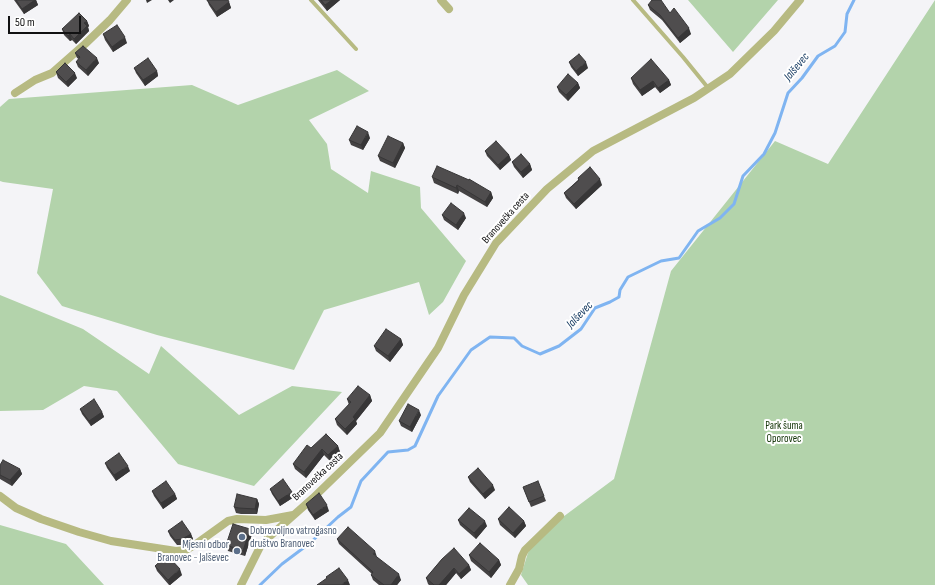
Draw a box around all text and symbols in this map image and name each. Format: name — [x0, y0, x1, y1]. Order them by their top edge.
scale bar — [10, 8, 83, 34]
text: 50 m — [15, 15, 35, 30]
water label: Jalševec — [781, 50, 813, 84]
street label: Branovečka cesta — [479, 190, 533, 246]
water label: Jalševec — [564, 298, 596, 332]
park label: Park šuma Oporovec — [765, 419, 803, 445]
street label: Branovečka cesta — [290, 450, 346, 504]
place label: Dobrovoljno vatrogasno društvo Branovec — [250, 524, 337, 550]
marker: Dobrovoljno vatrogasno društvo Branovec — [237, 532, 247, 542]
place label: Mjesni odbor Branovec - Jalševec — [157, 538, 229, 564]
marker: Mjesni odbor Branovec - Jalševec — [232, 546, 242, 556]

